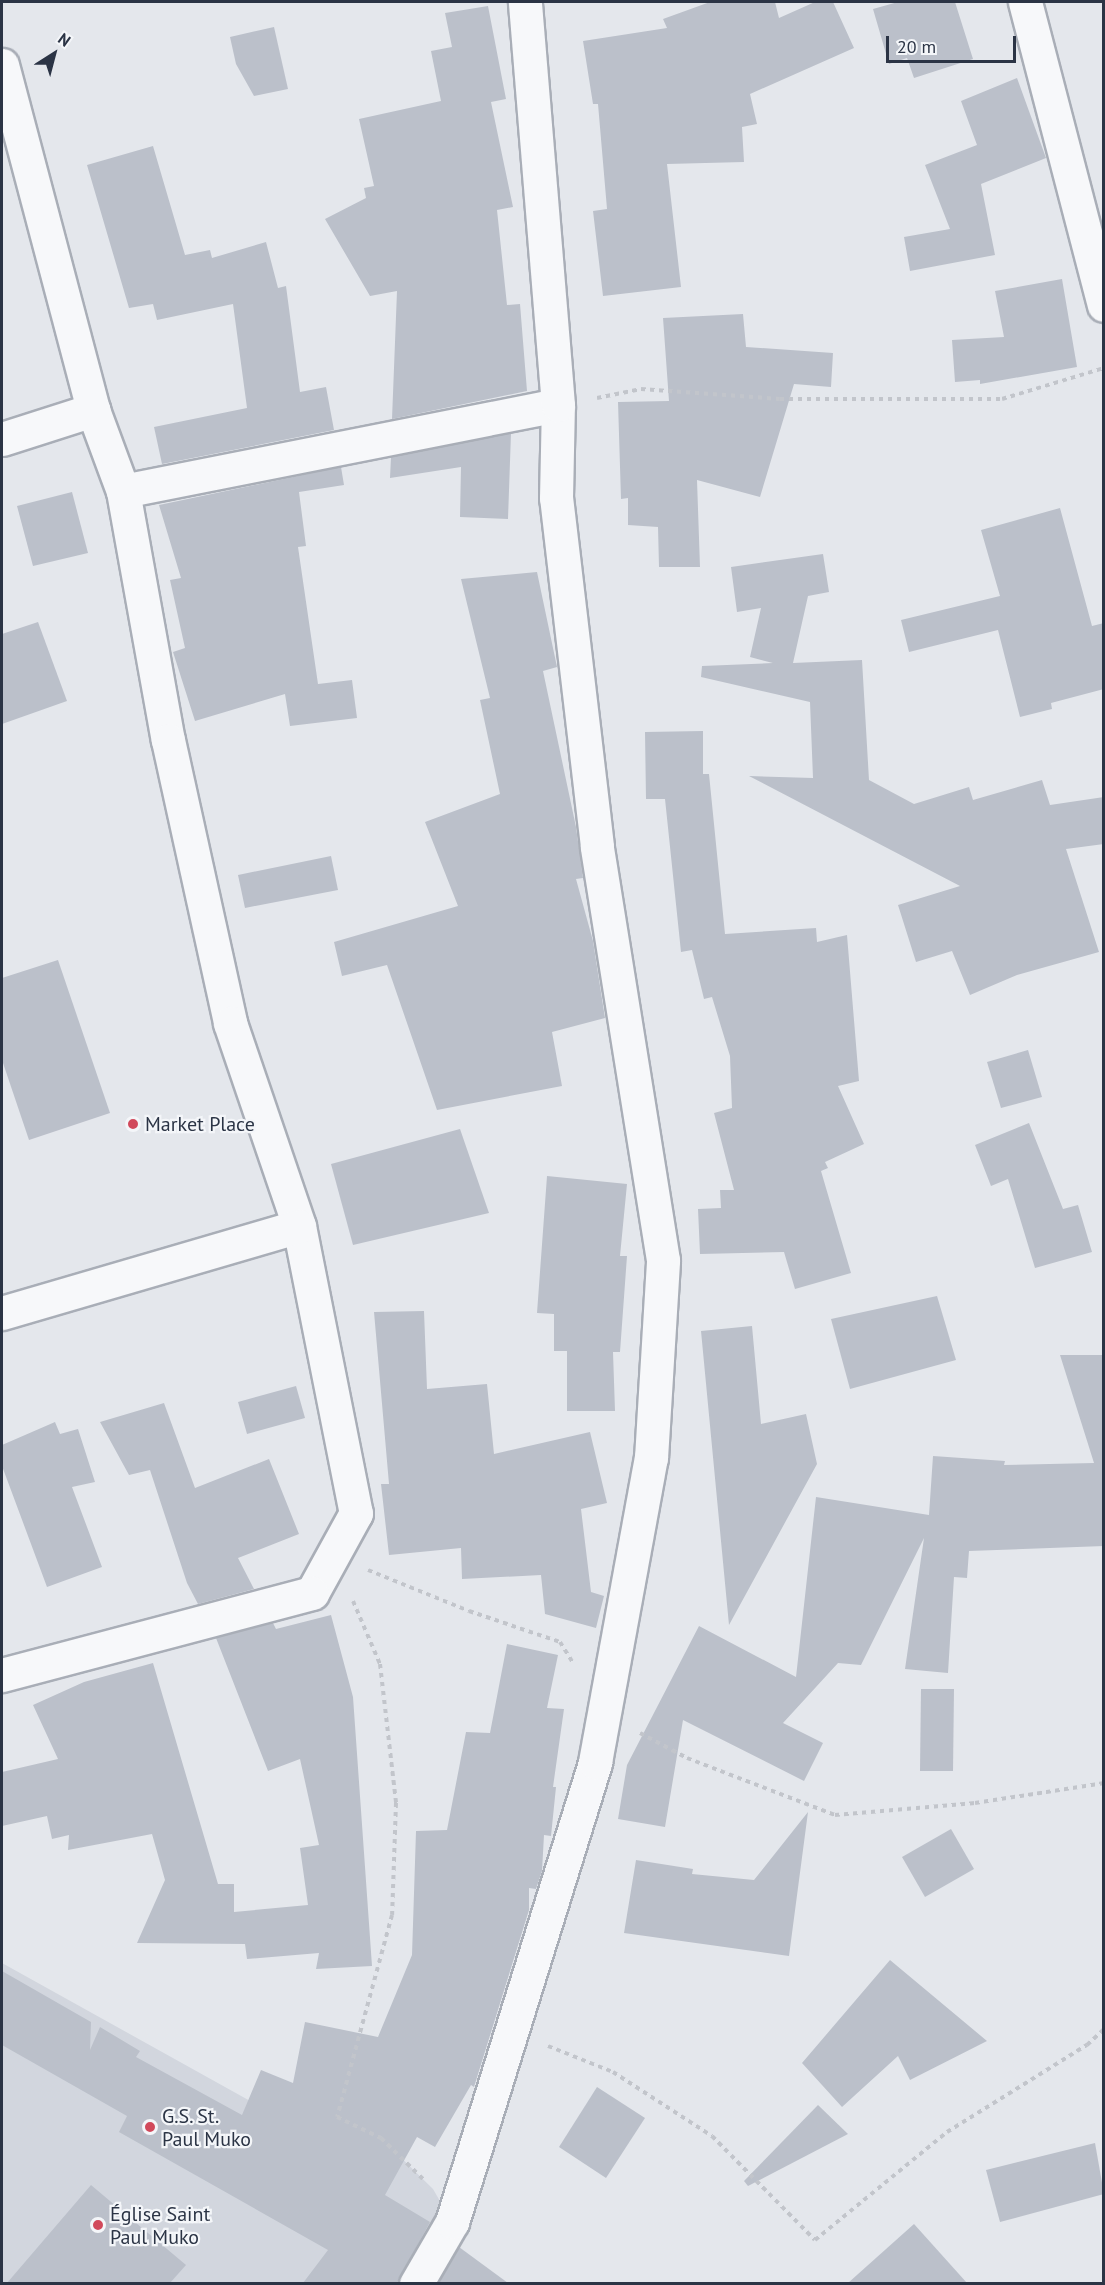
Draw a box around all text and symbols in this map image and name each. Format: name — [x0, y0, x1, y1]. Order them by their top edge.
north arrow — [24, 24, 84, 84]
scale bar — [889, 24, 1020, 62]
text: N — [54, 28, 75, 51]
text: 20 m — [897, 35, 936, 58]
place label: Market Place — [145, 1112, 255, 1136]
marker: Market Place — [126, 1117, 140, 1131]
place label: G.S. St. Paul Muko — [162, 2104, 251, 2151]
marker: G.S. St. Paul Muko — [143, 2120, 157, 2134]
place label: Église Saint Paul Muko — [110, 2202, 210, 2249]
marker: Église Saint Paul Muko — [91, 2218, 105, 2232]

